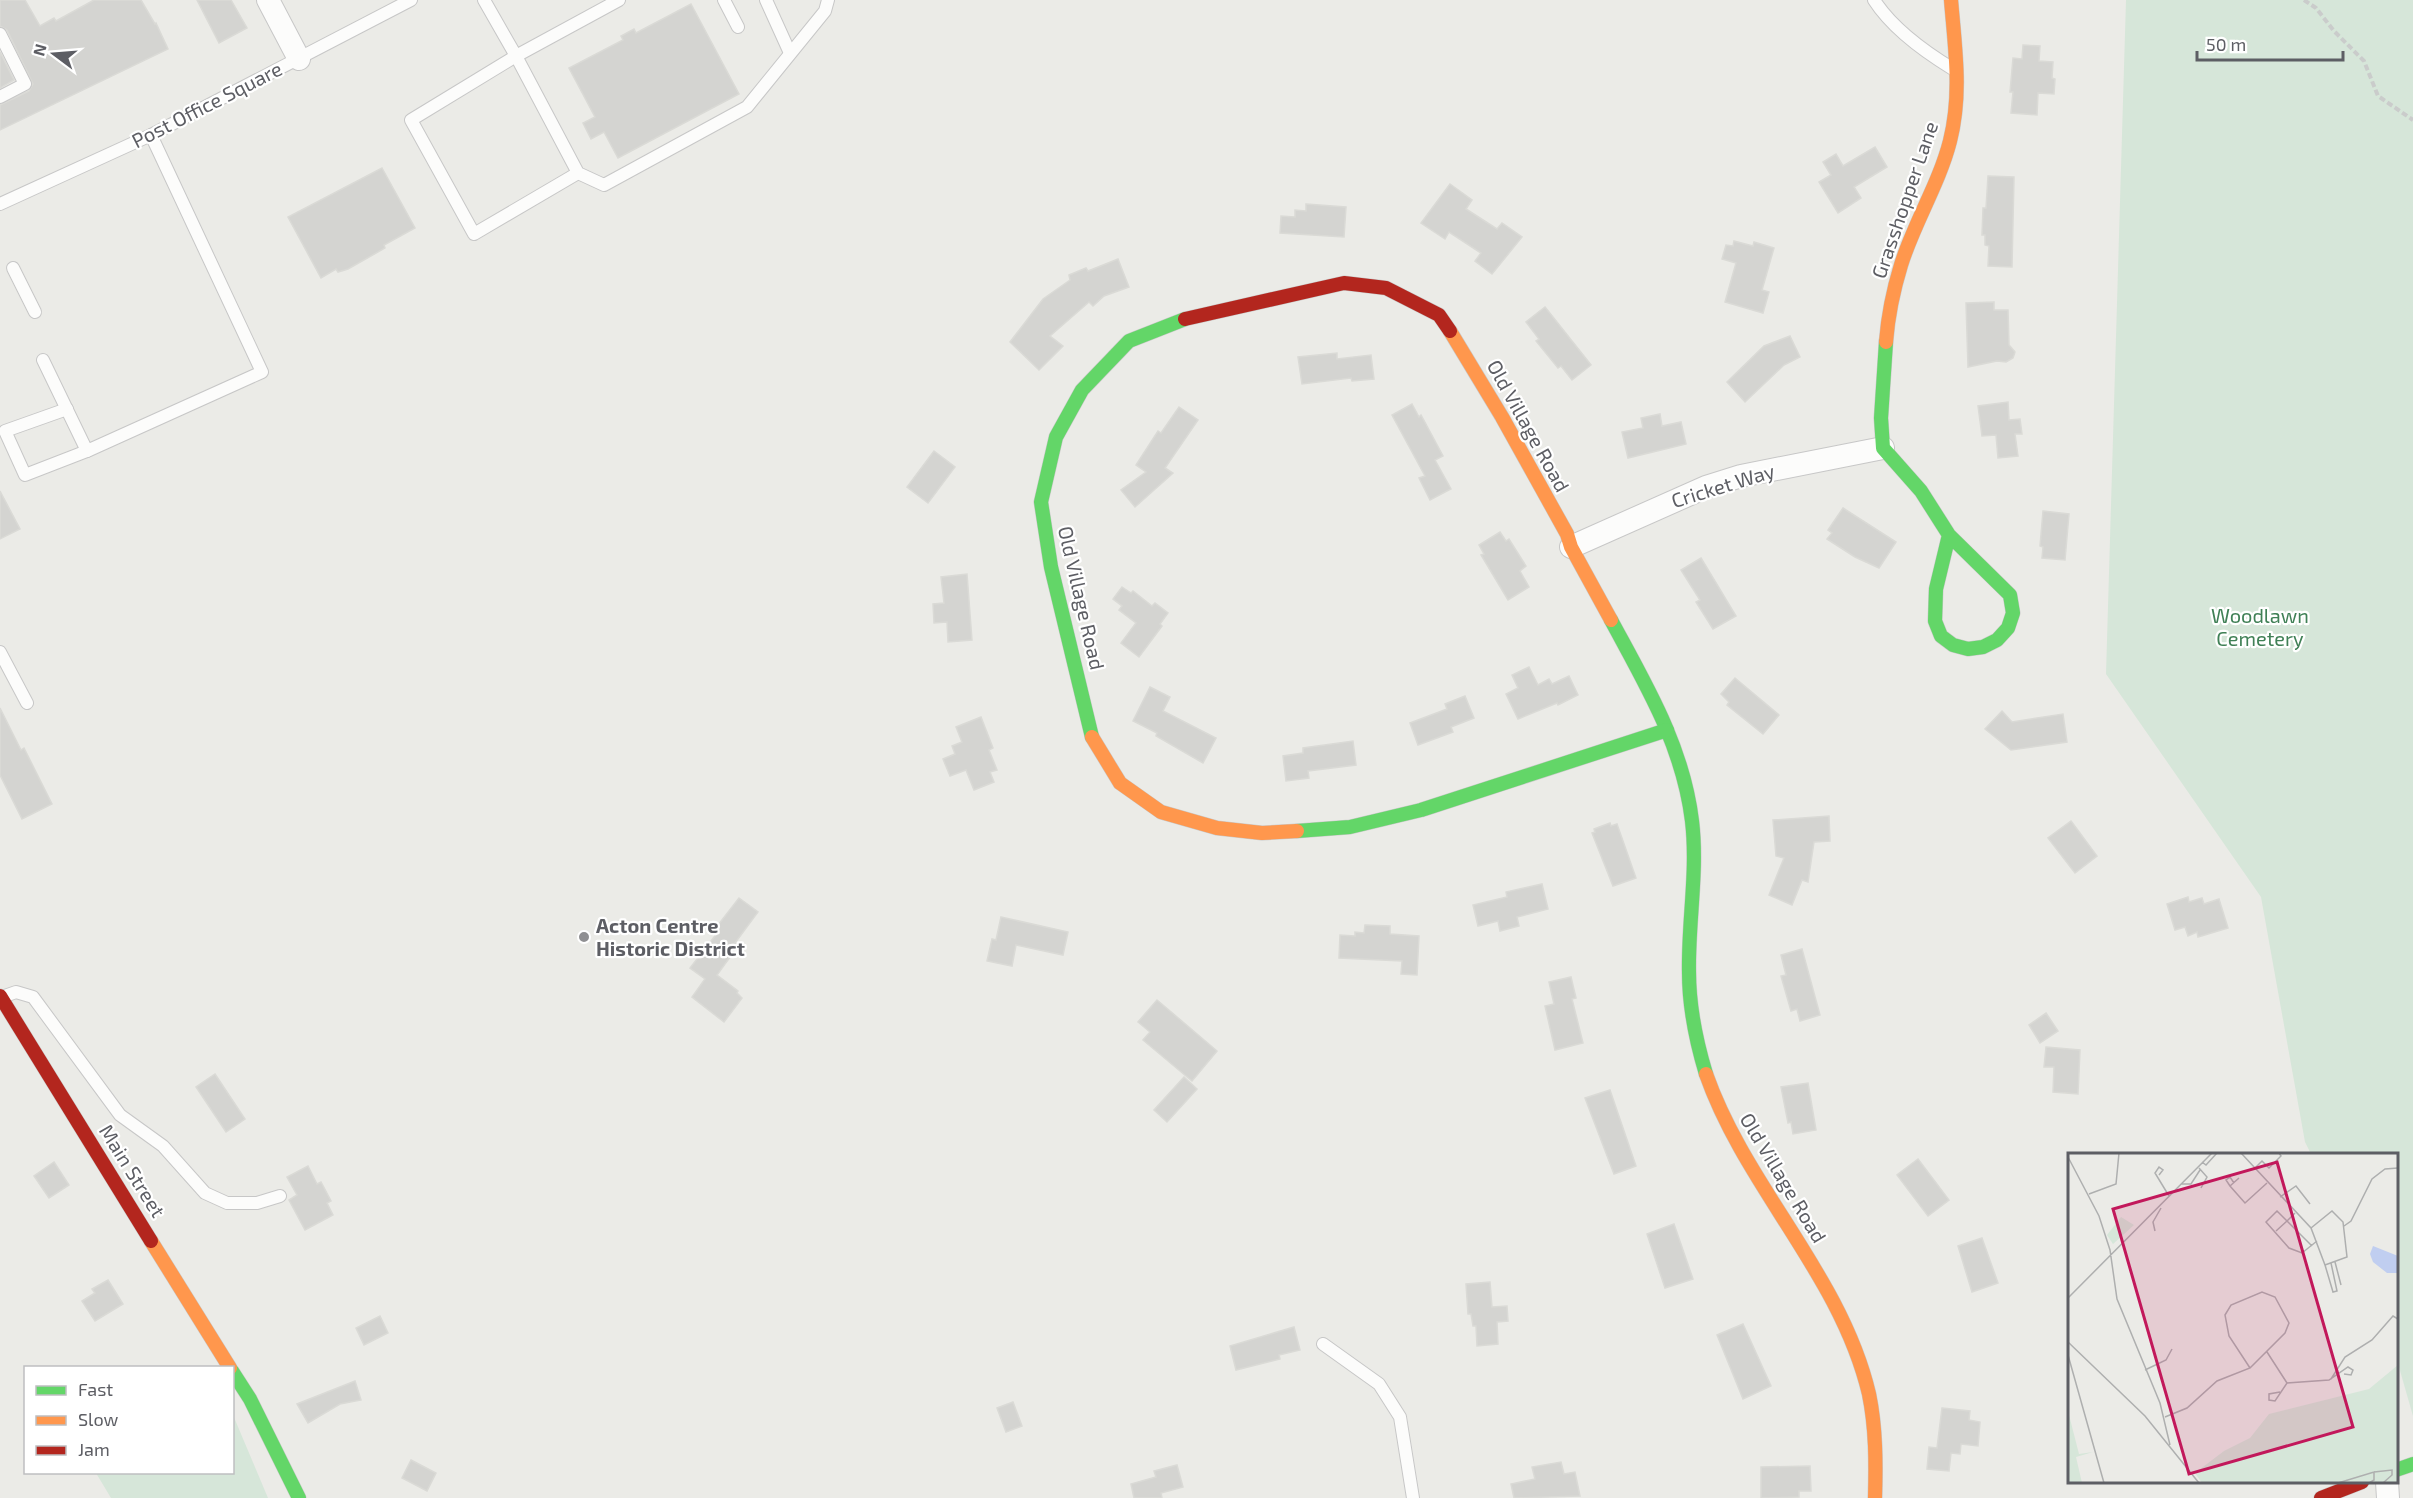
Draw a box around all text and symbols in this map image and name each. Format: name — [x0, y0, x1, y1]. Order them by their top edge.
north arrow — [24, 24, 84, 84]
scale bar — [2197, 24, 2342, 62]
text: 50 m — [2206, 33, 2246, 55]
text: N — [28, 42, 50, 58]
street label: Post Office Square — [127, 56, 286, 152]
street label: Grasshopper Lane — [1866, 118, 1942, 281]
street label: Old Village Road — [1483, 355, 1575, 496]
street label: Cricket Way — [1668, 458, 1778, 512]
street label: Old Village Road — [1054, 523, 1110, 672]
park label: Woodlawn Cemetery — [2211, 603, 2309, 650]
place label: Acton Centre Historic District — [596, 913, 745, 960]
marker: Acton Centre Historic District — [577, 930, 591, 944]
street label: Old Village Road — [1736, 1108, 1832, 1247]
street label: Main Street — [95, 1120, 171, 1222]
inset map — [2068, 1153, 2398, 1483]
legend — [24, 1366, 234, 1474]
text: Fast — [78, 1378, 113, 1400]
text: Slow — [78, 1408, 119, 1430]
text: Jam — [78, 1438, 110, 1460]

